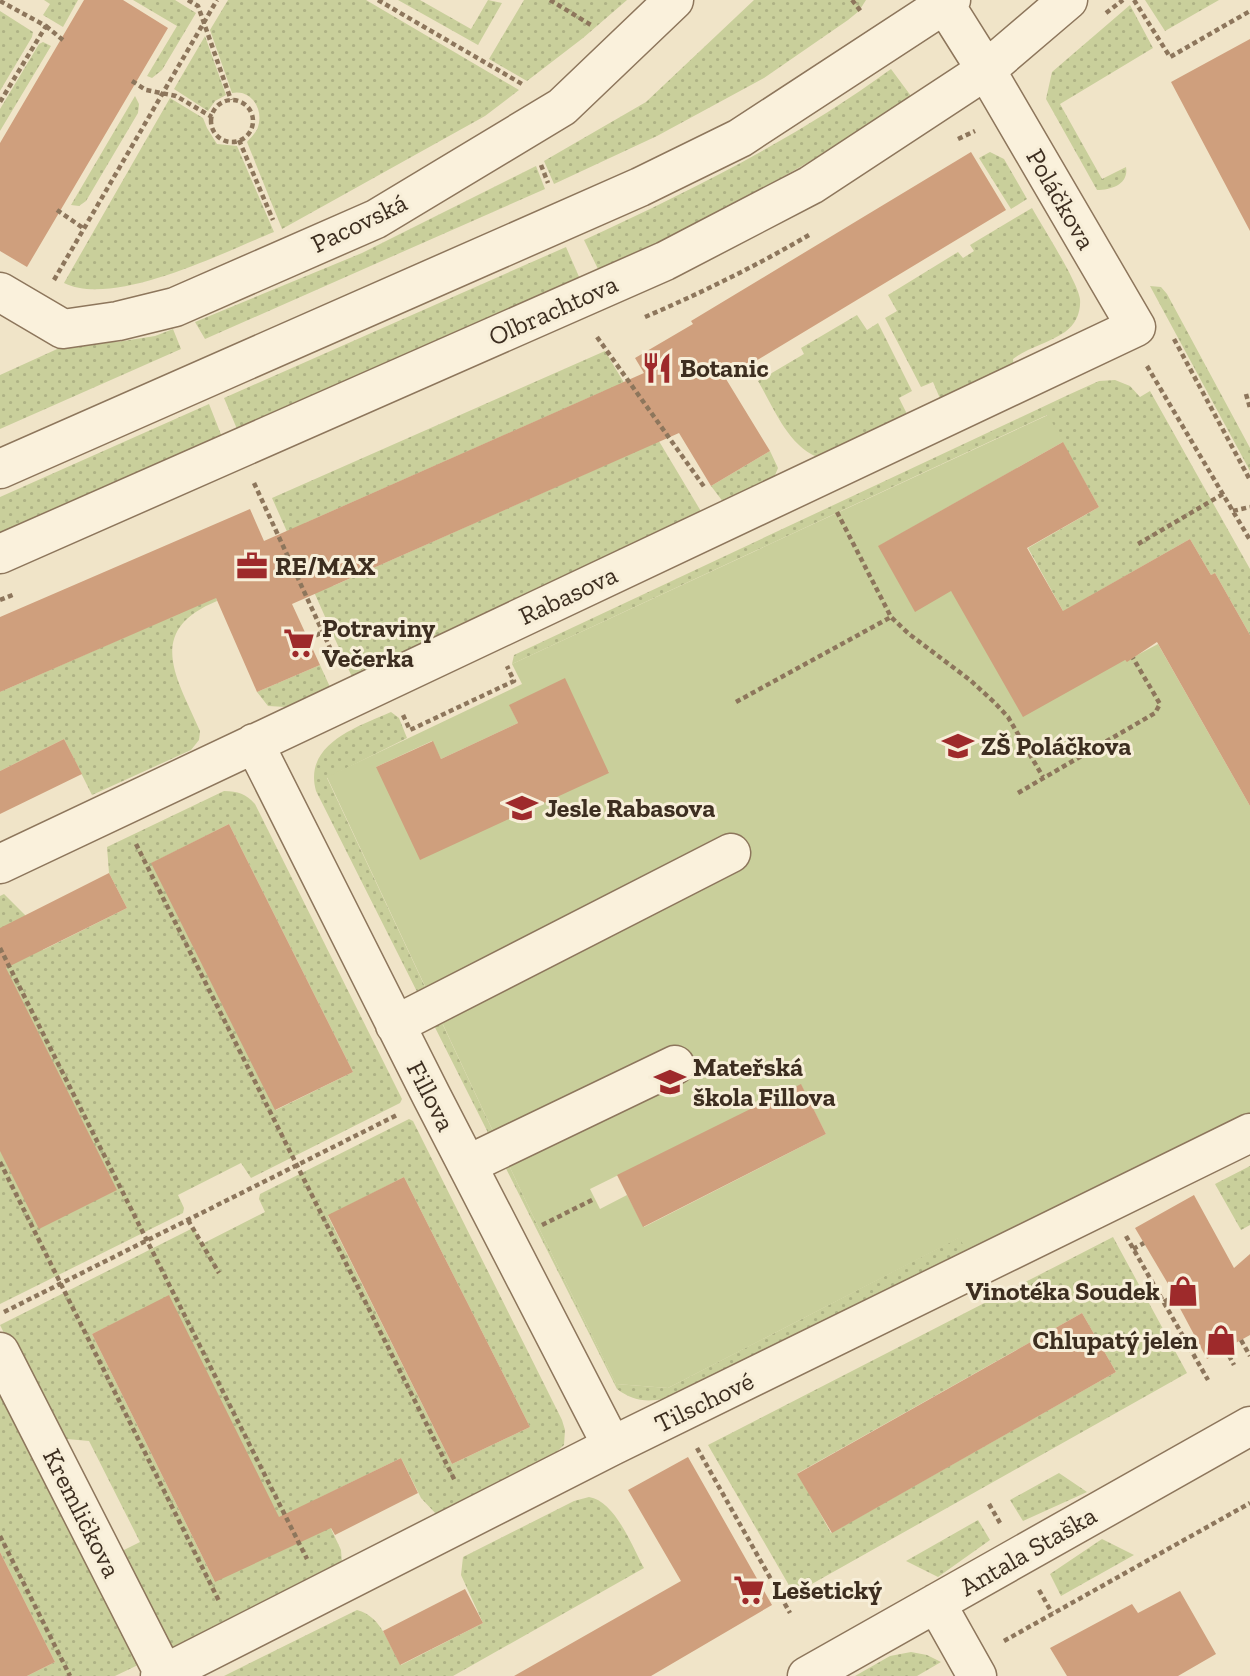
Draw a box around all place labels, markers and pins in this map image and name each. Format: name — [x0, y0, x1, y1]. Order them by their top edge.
restaurant icon: Botanic — [640, 351, 674, 385]
place label: Botanic — [680, 352, 769, 384]
office icon: RE/MAX — [235, 549, 269, 583]
place label: RE/MAX — [275, 550, 376, 582]
place label: Potraviny Večerka — [322, 612, 435, 674]
supermarket icon: Potraviny Večerka — [282, 626, 316, 660]
school or university icon: ZŠ Poláčkova — [941, 729, 975, 763]
place label: ZŠ Poláčkova — [981, 730, 1131, 762]
school or university icon: Jesle Rabasova — [505, 791, 539, 825]
place label: Jesle Rabasova — [545, 792, 715, 824]
place label: Mateřská škola Fillova — [693, 1051, 836, 1113]
school or university icon: Mateřská škola Fillova — [653, 1065, 687, 1099]
shop icon: Vinotéka Soudek — [1166, 1274, 1200, 1308]
place label: Vinotéka Soudek — [966, 1275, 1161, 1307]
shop icon: Chlupatý jelen — [1204, 1323, 1238, 1357]
place label: Chlupatý jelen — [1033, 1324, 1199, 1356]
supermarket icon: Lešetický — [732, 1573, 766, 1607]
place label: Lešetický — [772, 1574, 882, 1606]

